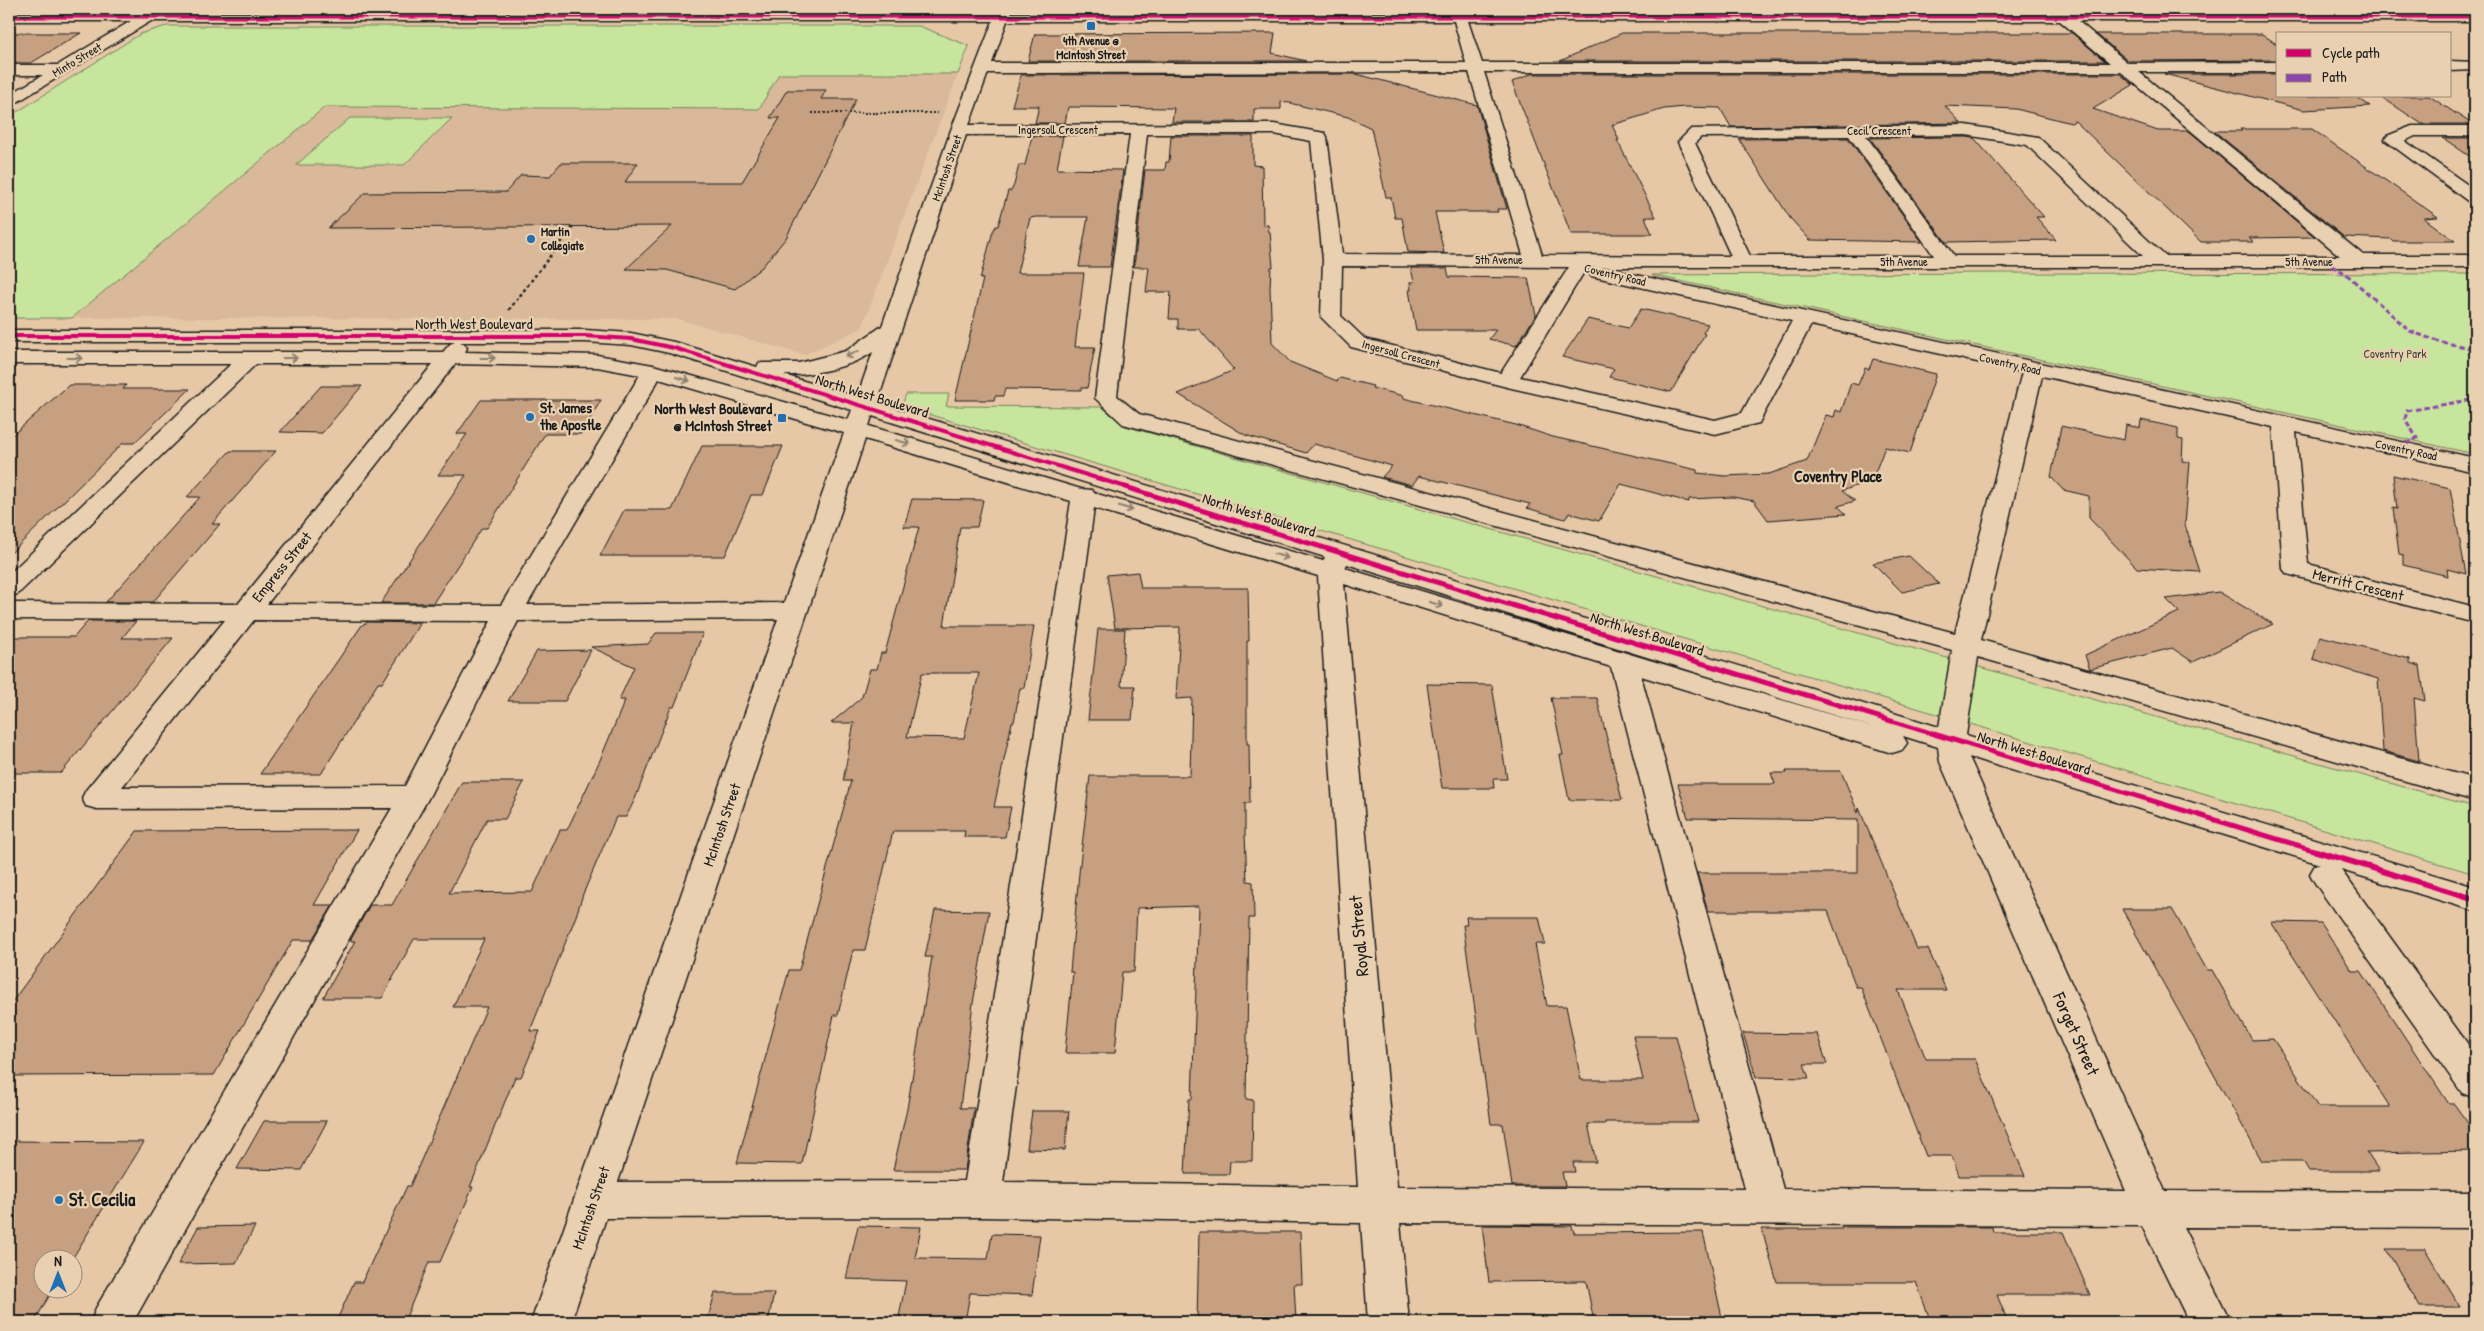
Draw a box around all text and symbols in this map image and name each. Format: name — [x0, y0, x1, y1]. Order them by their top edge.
marker: 4th Avenue @ McIntosh Street — [1085, 20, 1097, 32]
place label: 4th Avenue @ McIntosh Street — [1056, 32, 1127, 63]
legend — [2276, 32, 2452, 98]
street label: Minto Street — [49, 38, 105, 81]
text: Cycle path — [2322, 42, 2380, 63]
text: Path — [2322, 66, 2347, 87]
street label: Ingersoll Crescent — [1018, 121, 1099, 138]
street label: Cecil Crescent — [1847, 122, 1912, 139]
street label: McIntosh Street — [927, 131, 966, 203]
place label: Martin Collegiate — [541, 223, 584, 255]
marker: Martin Collegiate — [525, 233, 537, 245]
street label: 5th Avenue — [1475, 251, 1523, 268]
street label: 5th Avenue — [1880, 253, 1928, 270]
street label: 5th Avenue — [2285, 253, 2333, 270]
street label: Coventry Road — [1583, 259, 1648, 290]
street label: North West Boulevard — [415, 313, 533, 334]
street label: Ingersoll Crescent — [1360, 335, 1443, 372]
park label: Coventry Park — [2363, 345, 2427, 362]
street label: Coventry Road — [1978, 348, 2043, 379]
one-way arrow — [845, 350, 860, 360]
one-way arrow — [66, 353, 83, 363]
one-way arrow — [282, 353, 298, 363]
one-way arrow — [479, 353, 495, 363]
street label: North West Boulevard — [813, 368, 932, 423]
one-way arrow — [674, 375, 690, 384]
place label: St. James the Apostle — [539, 397, 602, 436]
place label: North West Boulevard @ McIntosh Street — [655, 398, 773, 436]
marker: St. James the Apostle — [524, 411, 536, 423]
marker: North West Boulevard @ McIntosh Street — [776, 412, 788, 424]
street label: Coventry Road — [2374, 435, 2439, 464]
one-way arrow — [895, 437, 911, 447]
district label: Coventry Place — [1794, 465, 1883, 488]
street label: North West Boulevard — [1200, 487, 1319, 542]
one-way arrow — [1118, 504, 1134, 514]
street label: Empress Street — [247, 526, 317, 606]
one-way arrow — [1273, 552, 1289, 562]
street label: Merritt Crescent — [2310, 563, 2407, 606]
one-way arrow — [1428, 600, 1444, 610]
street label: North West Boulevard — [1588, 606, 1707, 661]
street label: North West Boulevard — [1975, 725, 2094, 780]
street label: McIntosh Street — [697, 780, 746, 869]
street label: Royal Street — [1342, 894, 1374, 977]
street label: Forget Street — [2047, 987, 2106, 1080]
street label: McIntosh Street — [566, 1163, 615, 1252]
place label: St. Cecilia — [69, 1187, 136, 1212]
marker: St. Cecilia — [53, 1194, 65, 1206]
north arrow — [32, 1248, 82, 1298]
text: N — [54, 1251, 62, 1270]

